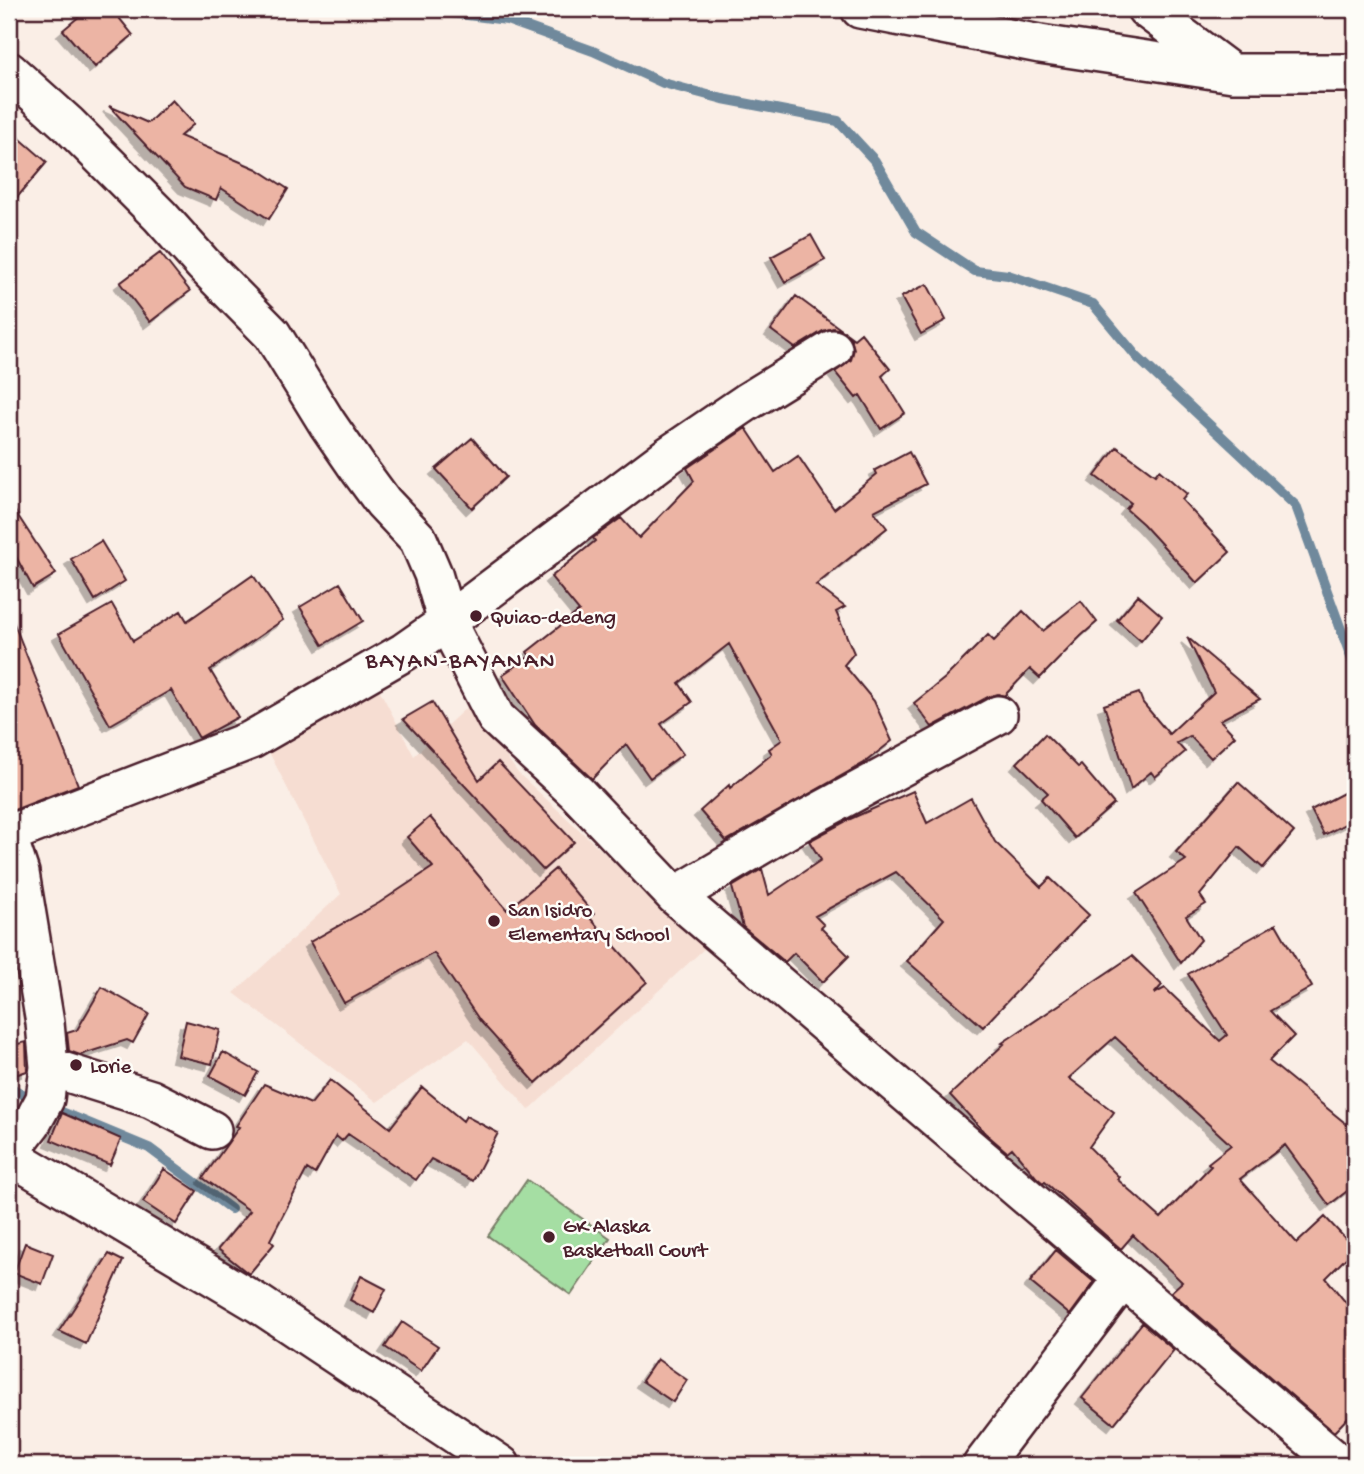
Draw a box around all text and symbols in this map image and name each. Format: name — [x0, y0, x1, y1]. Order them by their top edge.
place label: Quiao-dedeng — [490, 607, 616, 632]
marker: Quiao-dedeng — [468, 608, 484, 624]
district label: BAYAN-BAYANAN — [365, 649, 556, 676]
place label: San Isidro Elementary School — [508, 900, 670, 949]
marker: San Isidro Elementary School — [486, 913, 502, 929]
place label: Lorie — [90, 1056, 133, 1081]
marker: Lorie — [68, 1057, 84, 1073]
place label: GK Alaska Basketball Court — [562, 1216, 709, 1265]
marker: GK Alaska Basketball Court — [541, 1229, 557, 1245]

